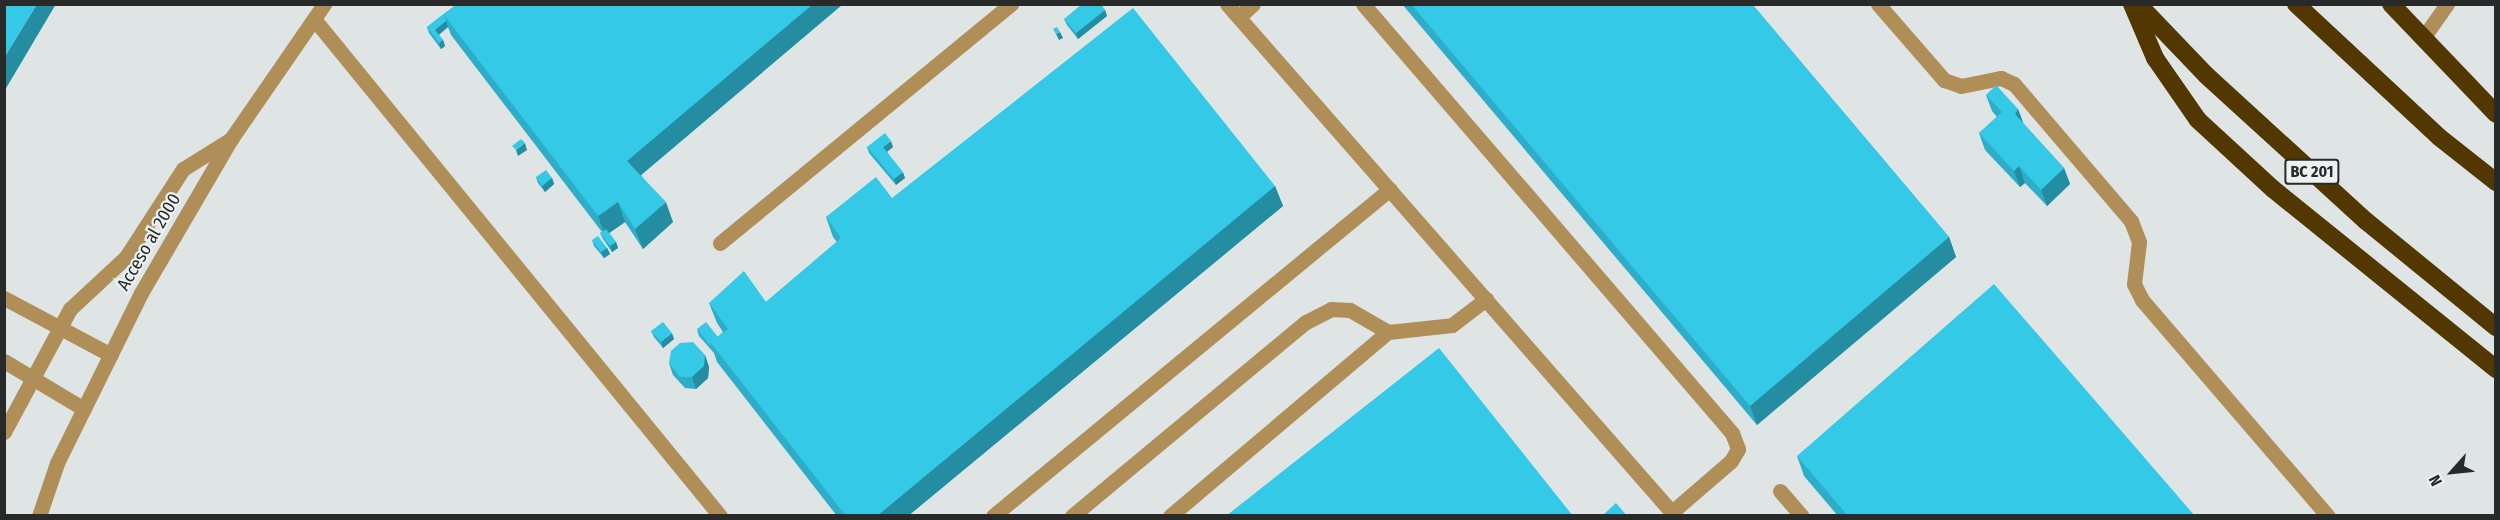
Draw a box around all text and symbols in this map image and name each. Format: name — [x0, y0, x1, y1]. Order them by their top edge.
road number: BC 201 — [2284, 159, 2340, 185]
street label: Acceso al 2000 — [113, 190, 185, 294]
north arrow — [2422, 442, 2482, 502]
text: N — [2425, 472, 2446, 489]

